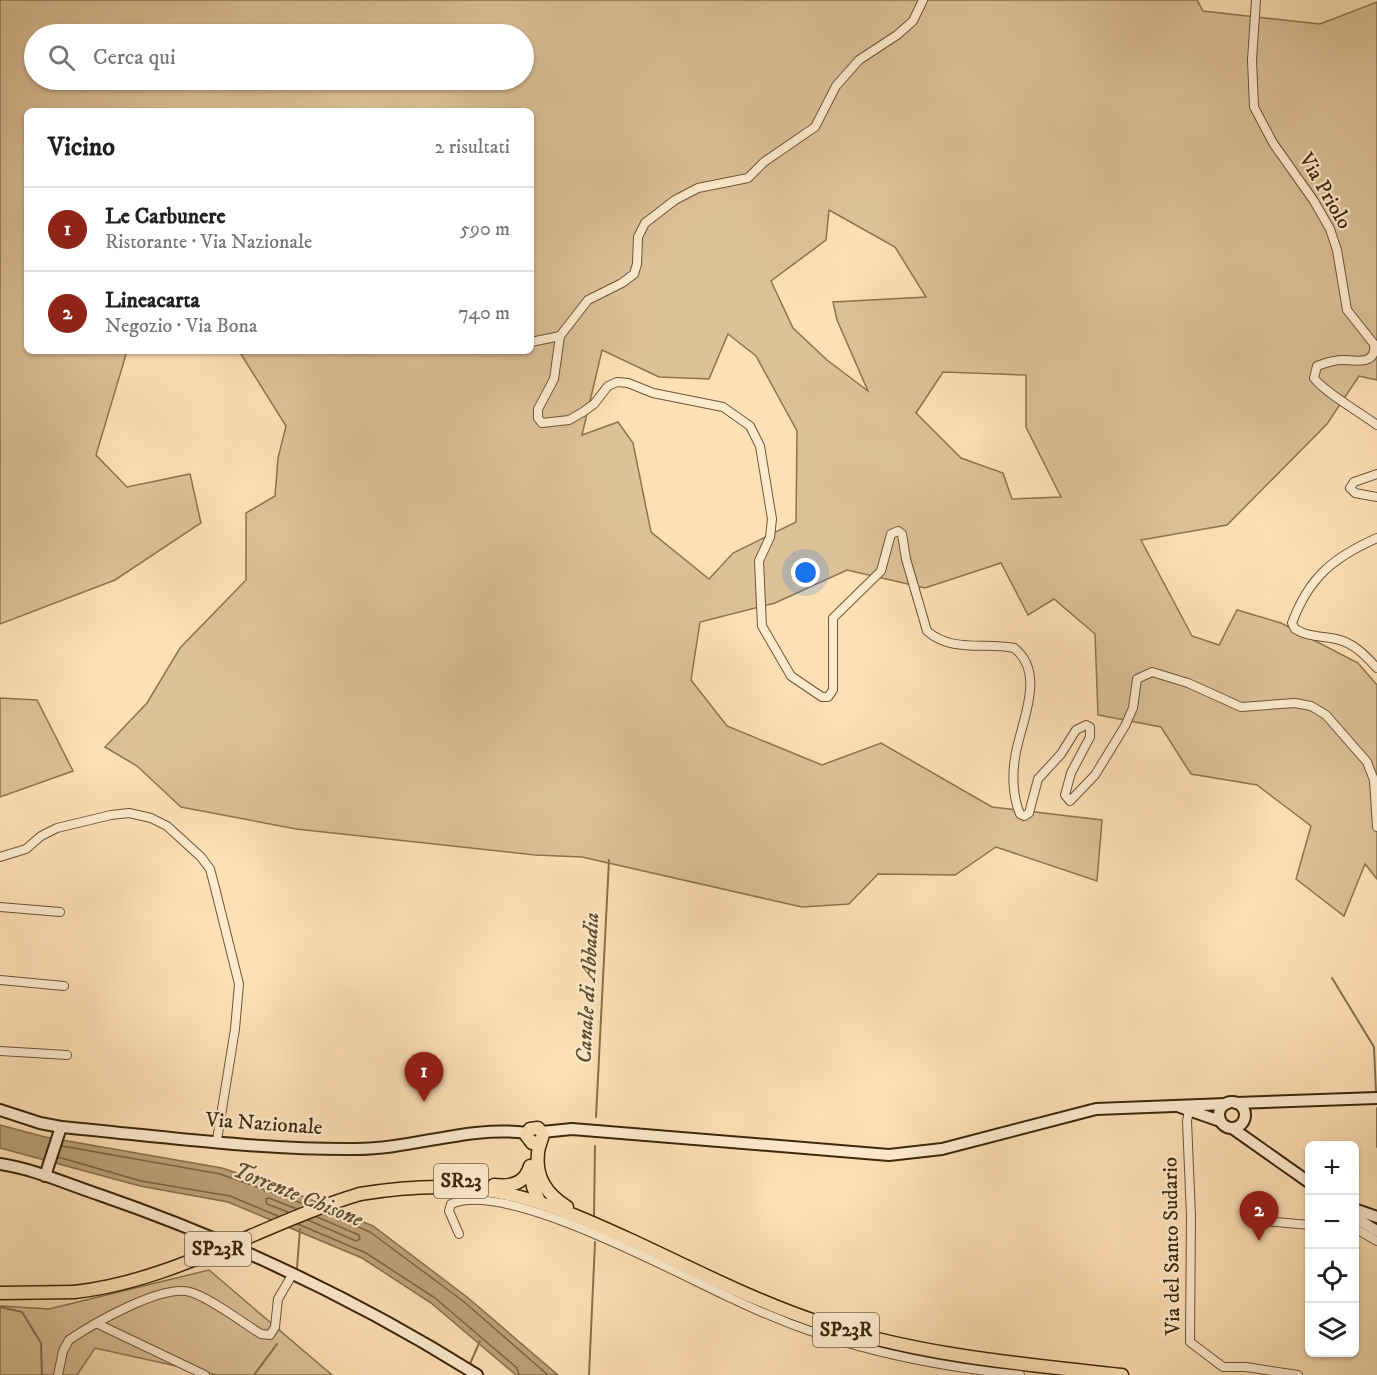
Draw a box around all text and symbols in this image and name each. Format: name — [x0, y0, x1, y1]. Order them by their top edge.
search box — [24, 24, 534, 90]
icon: search — [45, 41, 78, 74]
text: Cerca qui — [93, 44, 176, 71]
text: Vicino — [48, 131, 115, 164]
text: 2 risultati — [435, 135, 510, 160]
street label: Via Priolo — [1292, 147, 1357, 234]
text: Le Carbunere — [105, 203, 226, 230]
text: 1 — [64, 217, 71, 242]
text: 590 m — [460, 217, 510, 242]
text: Ristorante · Via Nazionale — [105, 230, 312, 255]
text: Lineacarta — [105, 287, 200, 314]
text: 2 — [63, 301, 72, 326]
text: 740 m — [458, 301, 510, 326]
text: Negozio · Via Bona — [105, 314, 258, 339]
your location — [791, 558, 820, 587]
water label: Canale di Abbadia — [571, 912, 605, 1064]
pin: 1 — [404, 1052, 444, 1102]
street label: Via Nazionale — [204, 1107, 324, 1141]
map controls — [1305, 1141, 1359, 1357]
button: + — [1305, 1141, 1359, 1195]
water label: Torrente Chisone — [229, 1157, 367, 1233]
street label: Via del Santo Sudario — [1157, 1157, 1187, 1336]
road number: SR23 — [434, 1164, 488, 1198]
pin: 2 — [1240, 1192, 1278, 1241]
button: − — [1305, 1195, 1359, 1249]
road number: SP23R — [185, 1232, 251, 1266]
button: locate — [1305, 1249, 1359, 1303]
button: layers — [1305, 1303, 1359, 1357]
road number: SP23R — [813, 1313, 879, 1347]

